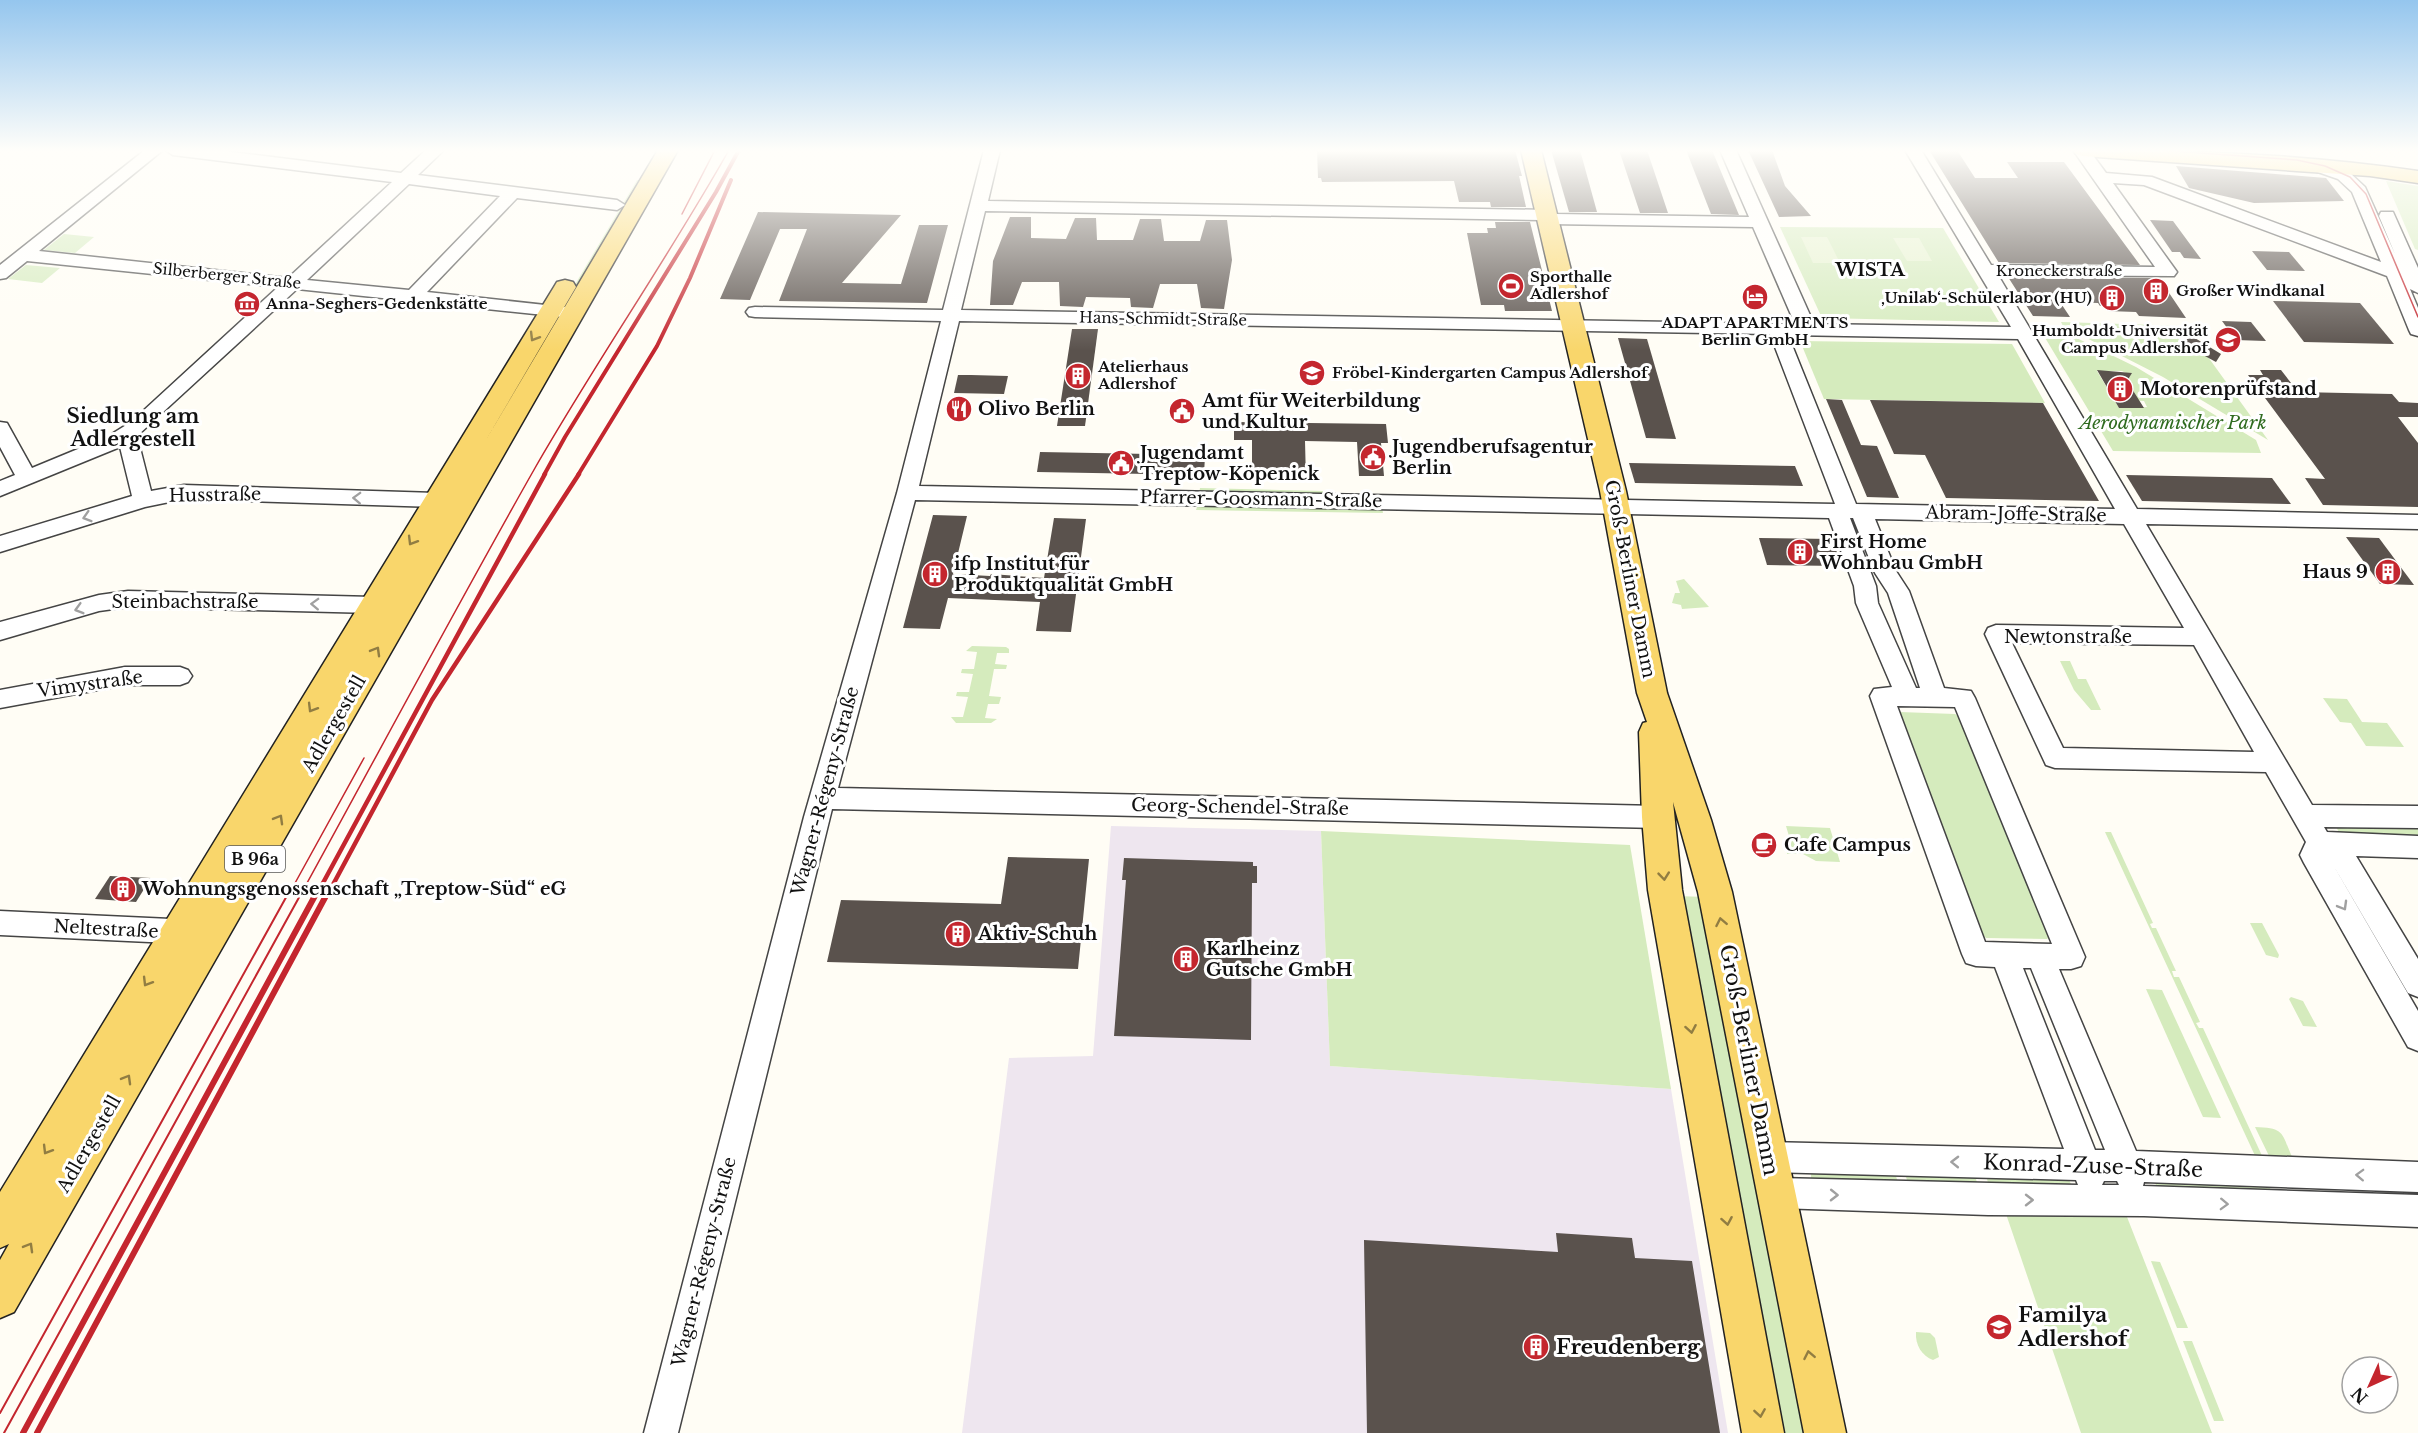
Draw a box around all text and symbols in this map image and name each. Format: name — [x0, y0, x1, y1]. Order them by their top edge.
street label: Silberberger Straße — [152, 258, 302, 293]
district label: WISTA — [1834, 259, 1906, 281]
street label: Kroneckerstraße — [1996, 261, 2122, 280]
place label: Sporthalle Adlershof — [1529, 267, 1612, 303]
sports icon: Sporthalle Adlershof — [1496, 271, 1526, 301]
building icon: Großer Windkanal — [2141, 276, 2171, 306]
place label: Großer Windkanal — [2176, 281, 2325, 300]
hotel icon: ADAPT APARTMENTS Berlin GmbH — [1740, 282, 1770, 312]
building icon: ‚Unilab‘-Schülerlabor (HU) — [2097, 283, 2127, 313]
place label: ‚Unilab‘-Schülerlabor (HU) — [1881, 288, 2092, 307]
museum icon: Anna-Seghers-Gedenkstätte — [232, 289, 262, 319]
place label: Anna-Seghers-Gedenkstätte — [265, 294, 488, 313]
street label: Hans-Schmidt-Straße — [1079, 308, 1247, 329]
place label: ADAPT APARTMENTS Berlin GmbH — [1660, 313, 1849, 349]
place label: Humboldt-Universität Campus Adlershof — [2032, 321, 2210, 357]
school or university icon: Humboldt-Universität Campus Adlershof — [2213, 325, 2243, 355]
one-way arrow — [529, 331, 541, 341]
place label: Atelierhaus Adlershof — [1097, 357, 1188, 393]
school or university icon: Fröbel-Kindergarten Campus Adlershof — [1297, 358, 1327, 388]
building icon: Atelierhaus Adlershof — [1063, 361, 1093, 391]
place label: Fröbel-Kindergarten Campus Adlershof — [1332, 363, 1650, 382]
building icon: Motorenprüfstand — [2105, 374, 2135, 404]
place label: Motorenprüfstand — [2140, 378, 2317, 400]
place label: Amt für Weiterbildung und Kultur — [1201, 390, 1421, 433]
restaurant icon: Olivo Berlin — [944, 394, 974, 424]
public building icon: Amt für Weiterbildung und Kultur — [1167, 396, 1197, 426]
place label: Olivo Berlin — [978, 398, 1095, 420]
district label: Siedlung am Adlergestell — [67, 404, 199, 451]
park label: Aerodynamischer Park — [2077, 412, 2267, 434]
place label: Jugendberufsagentur Berlin — [1388, 436, 1593, 479]
place label: Jugendamt Treptow-Köpenick — [1136, 442, 1320, 485]
public building icon: Jugendberufsagentur Berlin — [1358, 442, 1388, 472]
public building icon: Jugendamt Treptow-Köpenick — [1106, 448, 1136, 478]
street label: Groß-Berliner Damm — [1600, 478, 1660, 680]
street label: Husstraße — [168, 483, 262, 507]
street label: Pfarrer-Goosmann-Straße — [1140, 486, 1382, 512]
one-way arrow — [352, 491, 361, 504]
street label: Abram-Joffe-Straße — [1924, 501, 2107, 527]
one-way arrow — [82, 510, 93, 523]
place label: First Home Wohnbau GmbH — [1819, 531, 1983, 574]
one-way arrow — [408, 535, 419, 545]
building icon: First Home Wohnbau GmbH — [1785, 537, 1815, 567]
place label: ifp Institut für Produktqualität GmbH — [954, 553, 1173, 596]
building icon: Haus 9 — [2373, 557, 2403, 587]
building icon: ifp Institut für Produktqualität GmbH — [920, 559, 950, 589]
place label: Haus 9 — [2303, 561, 2368, 583]
street label: Steinbachstraße — [111, 591, 259, 613]
one-way arrow — [310, 597, 319, 610]
one-way arrow — [74, 602, 85, 614]
street label: Newtonstraße — [2004, 626, 2132, 648]
one-way arrow — [369, 647, 381, 657]
street label: Vimystraße — [35, 666, 144, 702]
street label: Adlergestell — [297, 671, 371, 777]
street label: Wagner-Régeny-Straße — [786, 684, 864, 899]
one-way arrow — [307, 702, 319, 712]
street label: Georg-Schendel-Straße — [1131, 794, 1349, 820]
one-way arrow — [271, 815, 283, 826]
cafe icon: Cafe Campus — [1749, 830, 1779, 860]
place label: Cafe Campus — [1784, 834, 1911, 856]
road number: B 96a — [225, 846, 285, 872]
one-way arrow — [1657, 871, 1670, 880]
building icon: Wohnungsgenossenschaft „Treptow-Süd“ eG — [108, 874, 138, 904]
place label: Wohnungsgenossenschaft „Treptow-Süd“ eG — [141, 878, 566, 900]
one-way arrow — [2335, 900, 2347, 910]
street label: Neltestraße — [53, 915, 159, 943]
one-way arrow — [1715, 917, 1728, 927]
building icon: Aktiv-Schuh — [943, 919, 973, 949]
place label: Aktiv-Schuh — [977, 923, 1098, 945]
place label: Karlheinz Gutsche GmbH — [1206, 938, 1353, 981]
street label: Groß-Berliner Damm — [1714, 942, 1784, 1178]
building icon: Karlheinz Gutsche GmbH — [1171, 944, 1201, 974]
one-way arrow — [142, 976, 154, 987]
one-way arrow — [1684, 1024, 1697, 1034]
one-way arrow — [120, 1075, 132, 1085]
street label: Adlergestell — [52, 1091, 126, 1197]
one-way arrow — [42, 1144, 54, 1154]
street label: Konrad-Zuse-Straße — [1983, 1149, 2203, 1183]
street label: Wagner-Régeny-Straße — [667, 1155, 741, 1370]
one-way arrow — [1950, 1156, 1959, 1168]
one-way arrow — [2355, 1169, 2364, 1182]
one-way arrow — [1829, 1189, 1838, 1201]
one-way arrow — [2024, 1194, 2033, 1206]
one-way arrow — [2219, 1198, 2228, 1210]
one-way arrow — [1720, 1216, 1732, 1225]
one-way arrow — [22, 1243, 34, 1253]
place label: Familya Adlershof — [2017, 1302, 2130, 1352]
school or university icon: Familya Adlershof — [1984, 1312, 2014, 1342]
building icon: Freudenberg — [1521, 1332, 1551, 1362]
place label: Freudenberg — [1556, 1334, 1701, 1360]
one-way arrow — [1803, 1350, 1816, 1360]
north arrow — [2340, 1355, 2400, 1415]
text: N — [2347, 1383, 2372, 1408]
one-way arrow — [1753, 1407, 1766, 1417]

